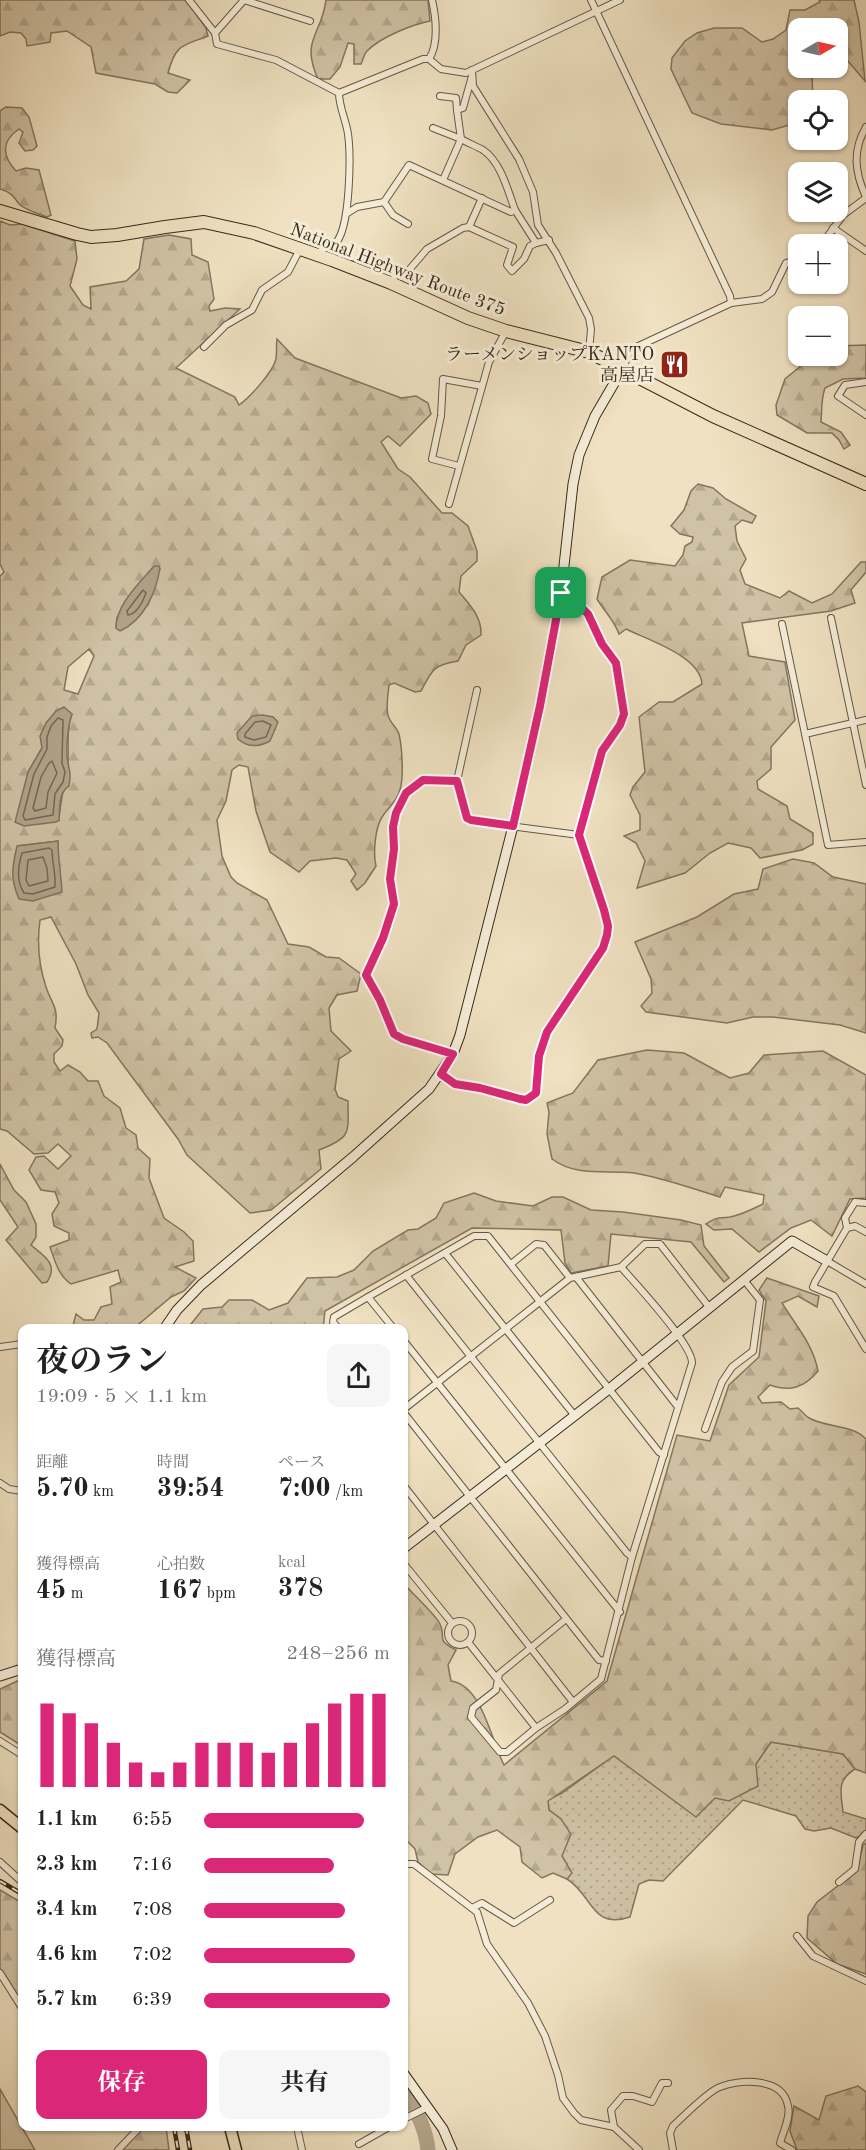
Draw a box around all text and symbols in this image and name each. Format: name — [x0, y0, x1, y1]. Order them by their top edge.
north arrow — [788, 18, 848, 78]
map controls — [788, 18, 848, 366]
button: locate — [788, 90, 848, 150]
button: layers — [788, 162, 848, 222]
street label: National Highway Route 375 — [288, 221, 508, 319]
button: + — [788, 234, 848, 294]
button: − — [788, 306, 848, 366]
place label: ラーメンショップKANTO 高屋店 — [445, 345, 654, 385]
restaurant icon: ラーメンショップKANTO 高屋店 — [659, 348, 691, 380]
pin — [535, 567, 586, 618]
icon: arrive — [544, 576, 577, 609]
button: share — [327, 1344, 390, 1407]
text: 夜のラン — [36, 1346, 168, 1379]
text: 19:09 · 5 × 1.1 km — [36, 1387, 207, 1407]
text: 距離 — [36, 1455, 68, 1471]
text: 時間 — [157, 1455, 189, 1471]
text: ペース — [278, 1455, 325, 1471]
text: 5.70 — [36, 1476, 89, 1502]
text: 39:54 — [157, 1476, 225, 1502]
text: 7:00 — [278, 1476, 331, 1502]
text: km — [89, 1484, 114, 1500]
text: /km — [331, 1484, 363, 1500]
text: kcal — [278, 1555, 306, 1571]
text: 獲得標高 — [36, 1557, 100, 1573]
text: 心拍数 — [157, 1557, 205, 1573]
text: 378 — [278, 1576, 323, 1602]
text: 45 — [36, 1578, 66, 1604]
text: 167 — [157, 1578, 202, 1604]
text: m — [66, 1586, 83, 1602]
text: bpm — [202, 1586, 236, 1602]
text: 248–256 m — [287, 1644, 390, 1664]
text: 獲得標高 — [36, 1650, 116, 1670]
text: 1.1 km — [36, 1810, 98, 1830]
text: 6:55 — [132, 1810, 172, 1830]
text: 2.3 km — [36, 1855, 98, 1875]
text: 7:16 — [132, 1855, 172, 1875]
text: 3.4 km — [36, 1900, 98, 1920]
text: 7:08 — [132, 1900, 172, 1920]
text: 4.6 km — [36, 1945, 98, 1965]
text: 7:02 — [132, 1945, 172, 1965]
text: 5.7 km — [36, 1990, 98, 2010]
text: 6:39 — [132, 1990, 172, 2010]
button: 保存 — [36, 2050, 207, 2119]
button: 共有 — [219, 2050, 390, 2119]

